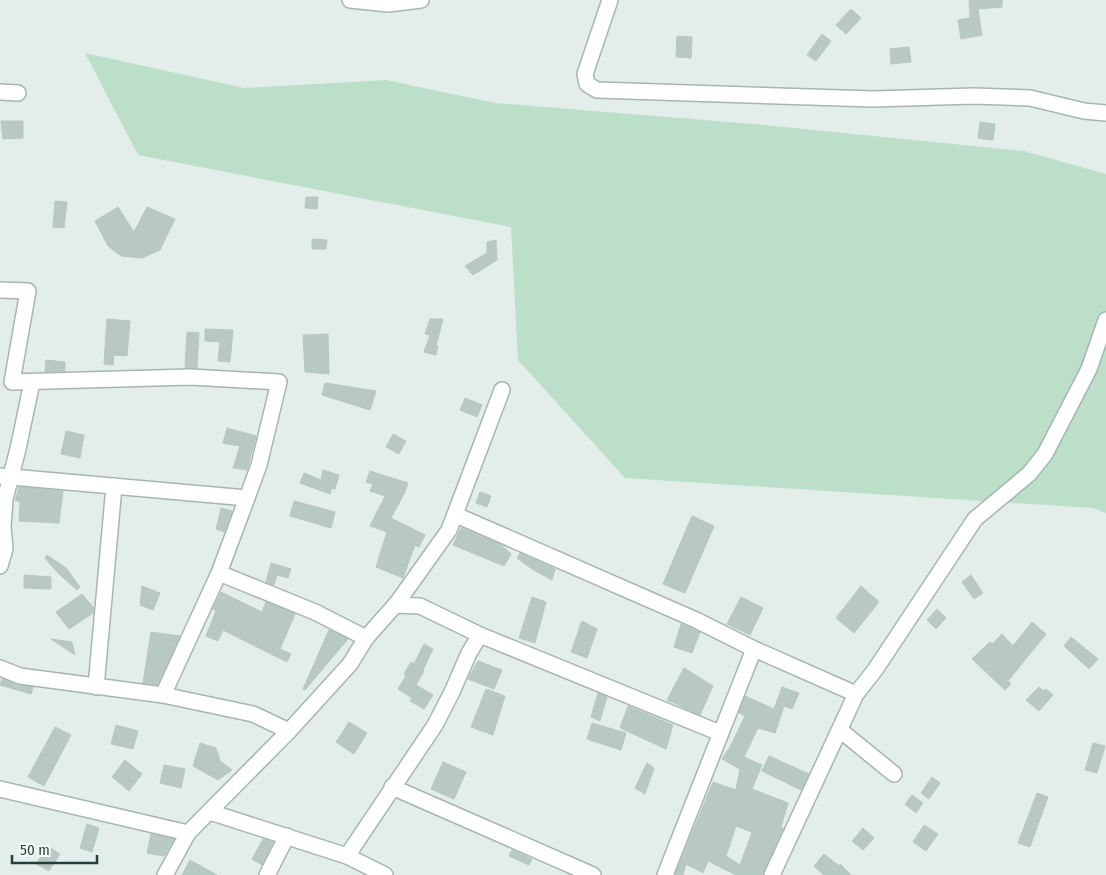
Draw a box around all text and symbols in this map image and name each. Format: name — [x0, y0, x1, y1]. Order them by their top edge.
scale bar — [12, 832, 98, 864]
text: 50 m — [20, 841, 50, 859]

